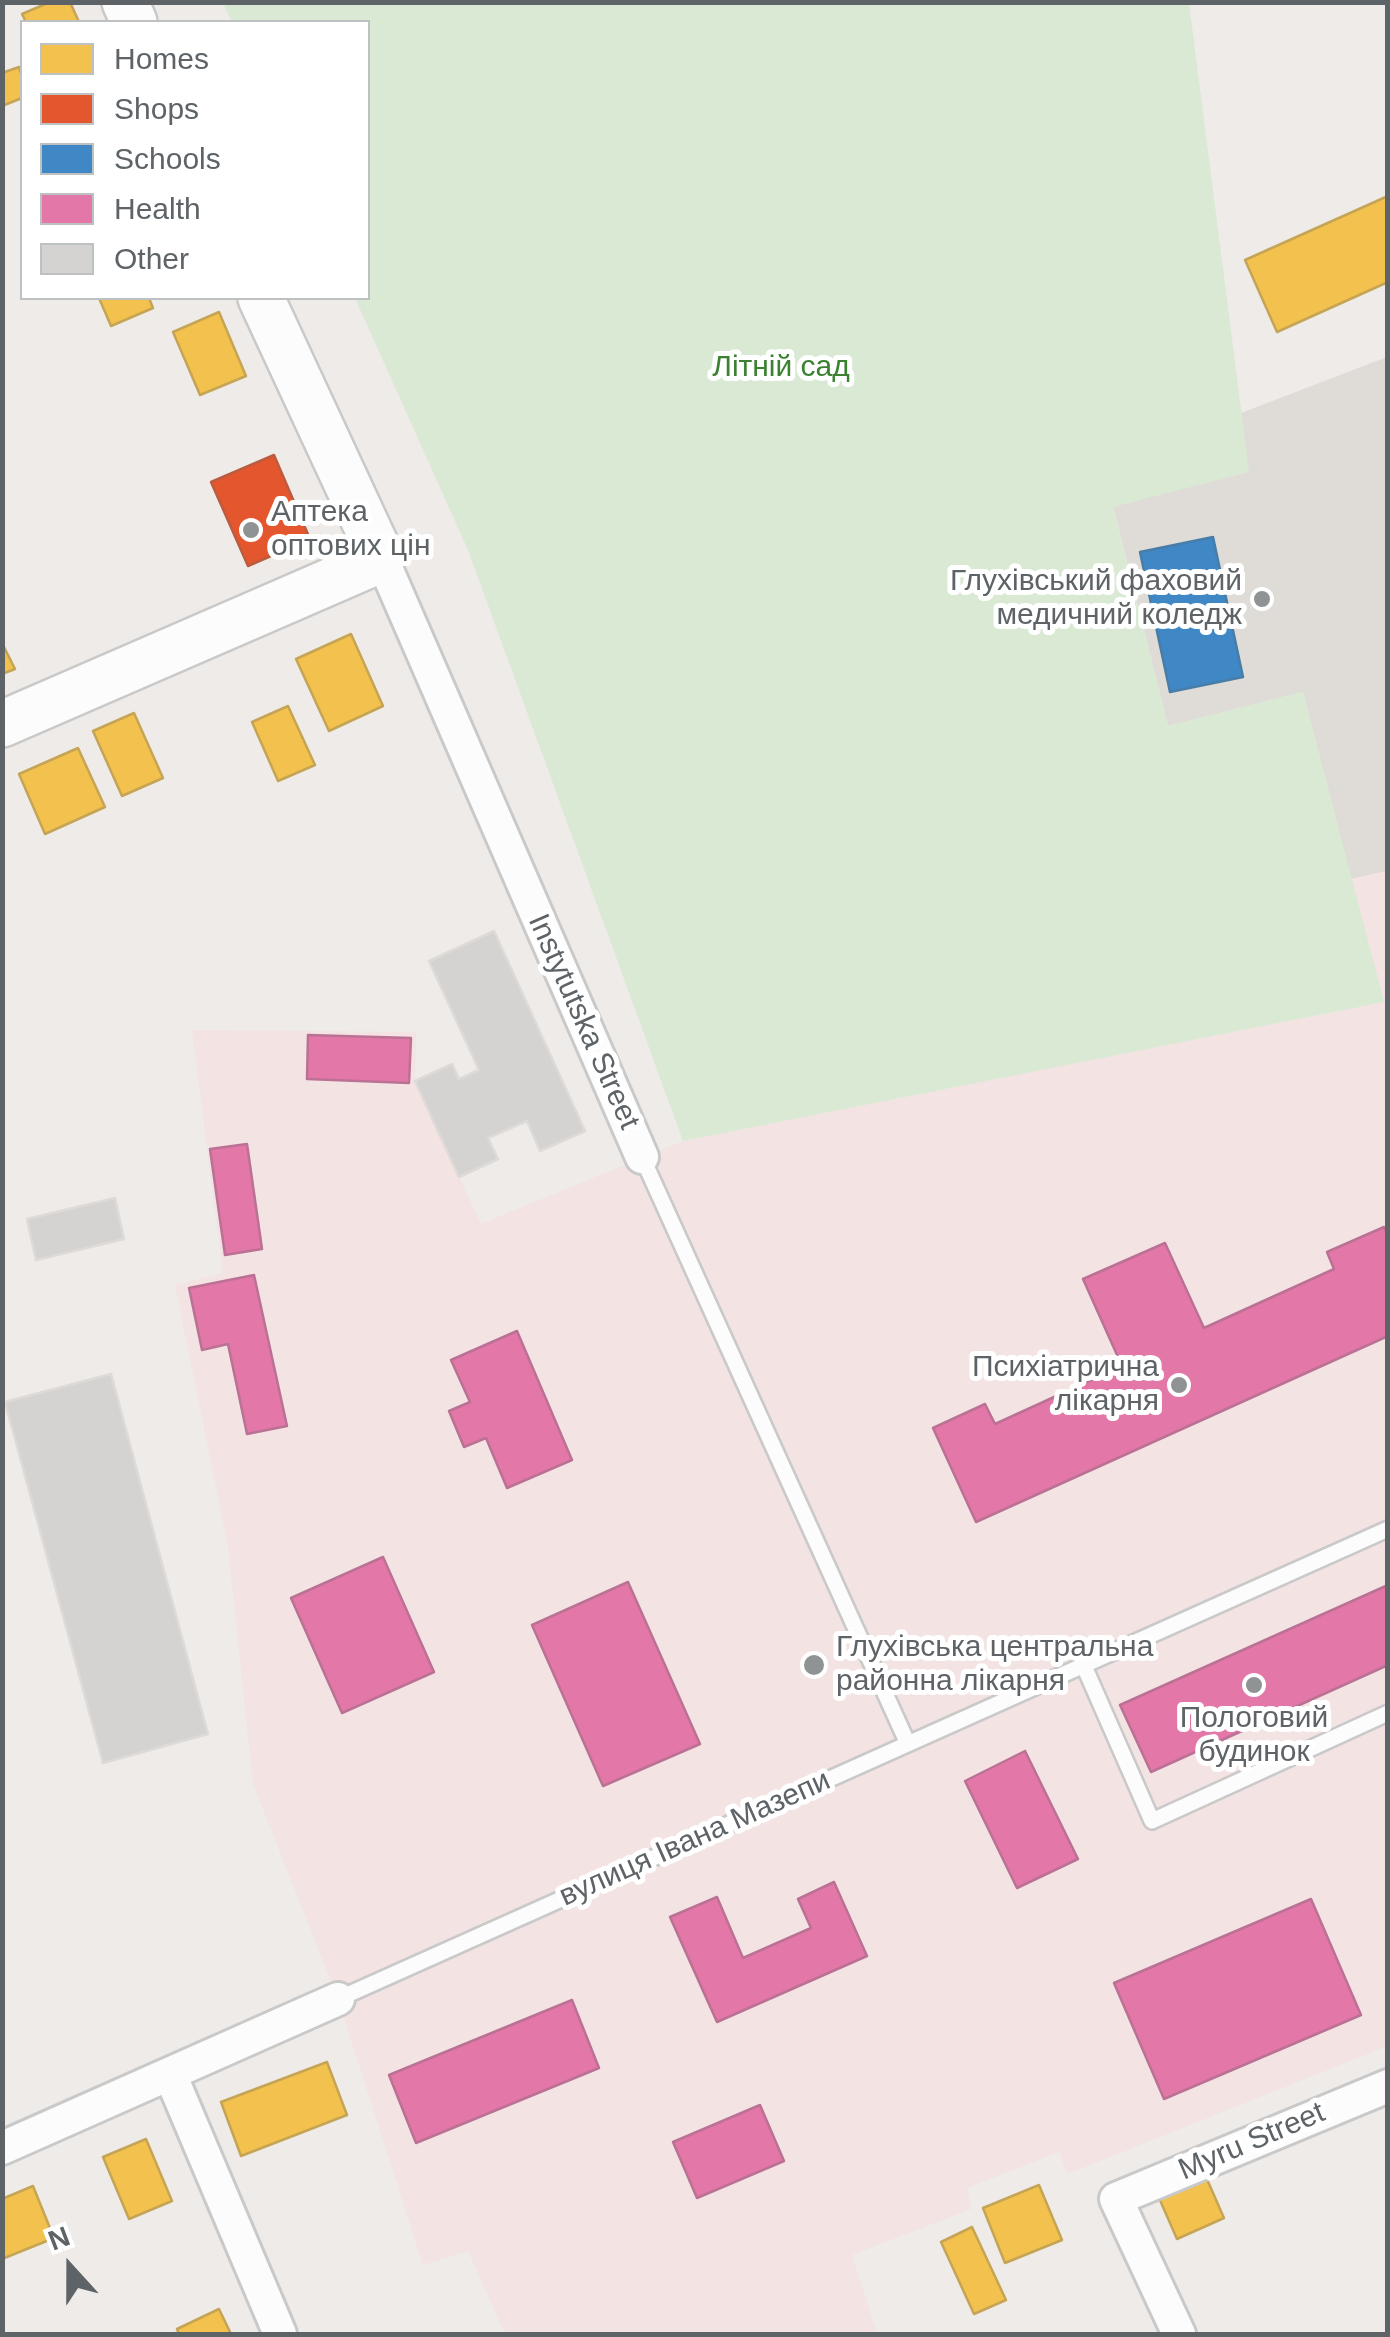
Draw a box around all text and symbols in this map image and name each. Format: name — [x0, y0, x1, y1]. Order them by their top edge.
legend — [20, 20, 370, 300]
text: Homes — [114, 42, 209, 75]
text: Shops — [114, 92, 199, 125]
text: Schools — [114, 142, 221, 175]
text: Health — [114, 192, 201, 225]
text: Other — [114, 242, 189, 275]
park label: Літній сад — [712, 350, 850, 386]
place label: Аптека оптових цін — [271, 495, 430, 566]
marker: Аптека оптових цін — [240, 519, 262, 541]
place label: Глухівський фаховий медичний коледж — [950, 564, 1242, 634]
marker: Глухівський фаховий медичний коледж — [1251, 588, 1273, 610]
street label: Instytutska Street — [519, 909, 647, 1135]
place label: Психіатрична лікарня — [972, 1350, 1159, 1420]
marker: Психіатрична лікарня — [1168, 1374, 1190, 1396]
place label: Глухівська центральна районна лікарня — [836, 1630, 1153, 1700]
marker: Глухівська центральна районна лікарня — [801, 1652, 827, 1678]
marker: Пологовий будинок — [1243, 1674, 1265, 1696]
place label: Пологовий будинок — [1180, 1701, 1328, 1772]
street label: вулиця Івана Мазепи — [554, 1763, 836, 1915]
street label: Myru Street — [1174, 2095, 1330, 2189]
north arrow — [20, 2217, 120, 2317]
text: N — [44, 2220, 74, 2257]

